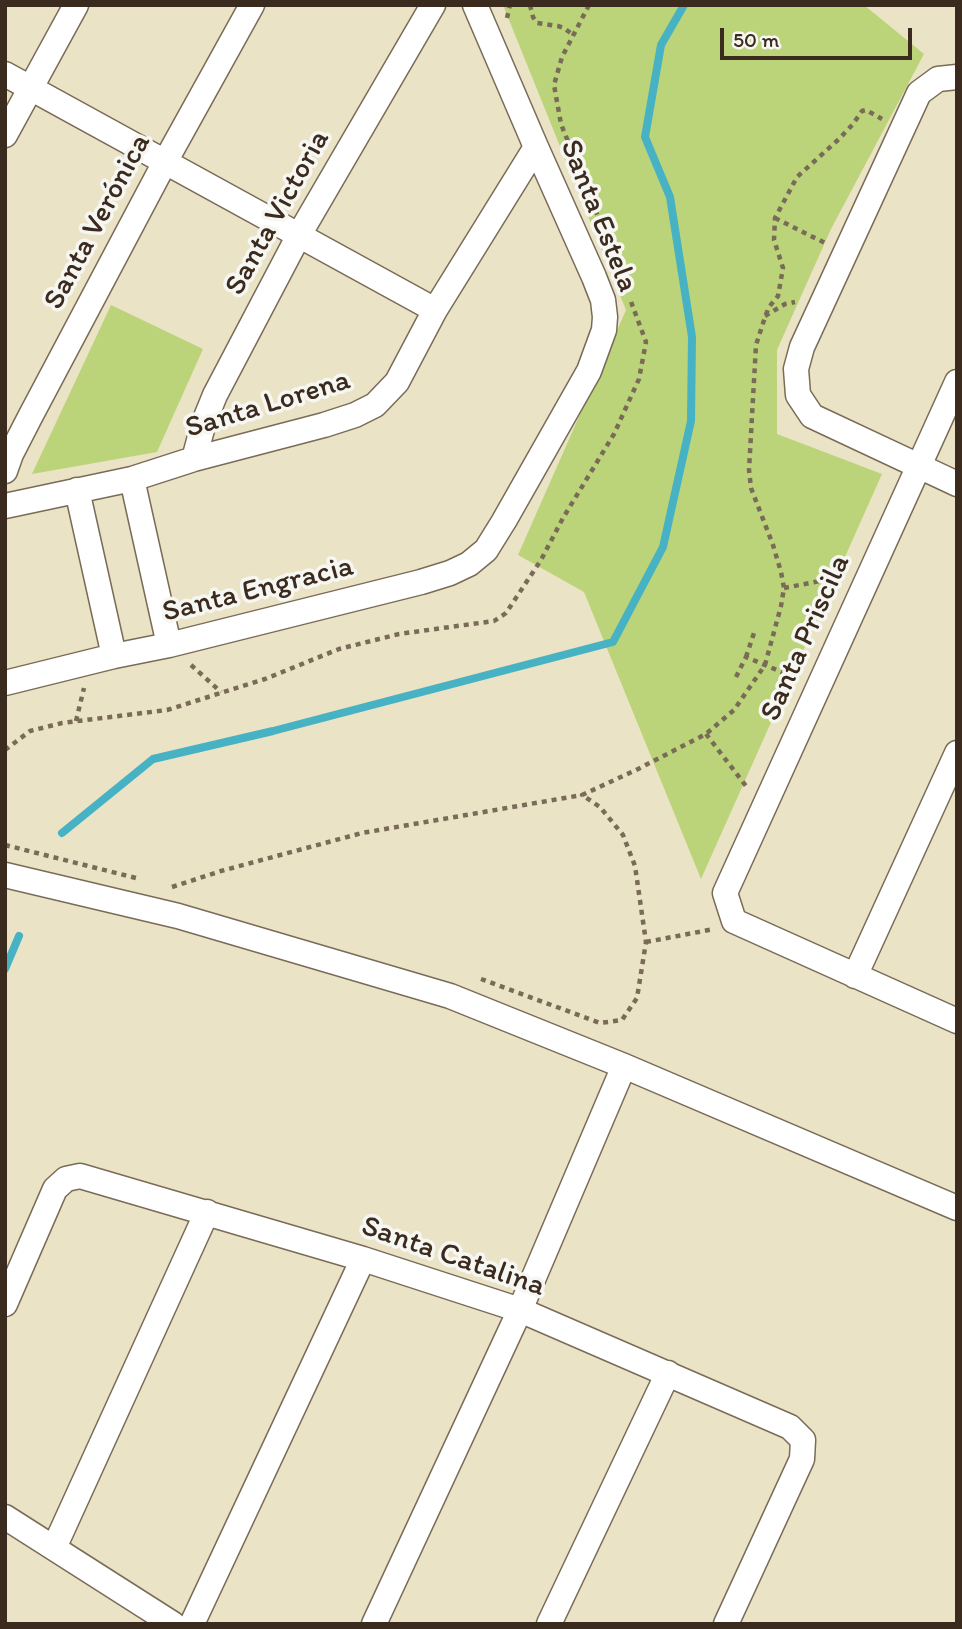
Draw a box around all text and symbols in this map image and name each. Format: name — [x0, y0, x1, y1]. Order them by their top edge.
scale bar — [724, 14, 916, 58]
text: 50 m — [733, 27, 779, 52]
street label: Santa Victoria — [218, 124, 338, 302]
street label: Santa Verónica — [37, 128, 159, 316]
street label: Santa Estela — [551, 135, 645, 297]
street label: Santa Lorena — [181, 363, 355, 447]
street label: Santa Engracia — [159, 549, 357, 631]
street label: Santa Priscila — [753, 549, 859, 727]
street label: Santa Catalina — [356, 1209, 550, 1305]

